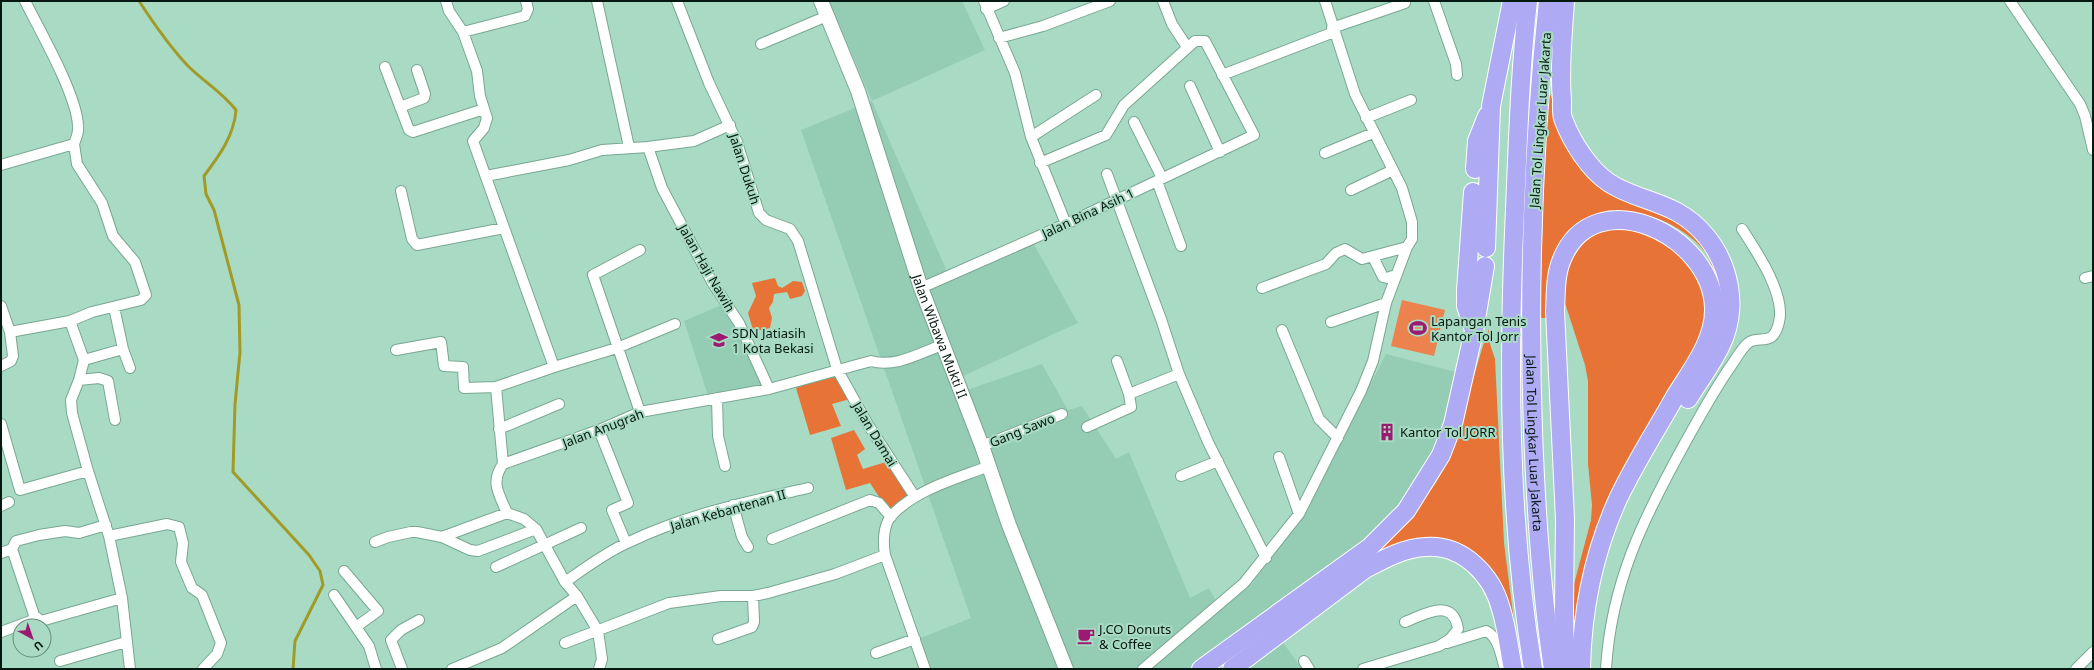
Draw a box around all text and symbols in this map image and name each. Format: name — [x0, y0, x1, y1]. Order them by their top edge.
street label: Jalan Tol Lingkar Luar Jakarta — [1525, 31, 1555, 211]
street label: Jalan Dukuh — [724, 129, 765, 207]
street label: Jalan Bina Asih 1 — [1037, 184, 1137, 243]
street label: Jalan Haji Nawih — [674, 219, 739, 315]
street label: Jalan Wibawa Mukti II — [908, 270, 972, 401]
place label: Lapangan Tenis Kantor Tol Jorr — [1431, 312, 1526, 345]
sports icon: Lapangan Tenis Kantor Tol Jorr — [1408, 318, 1428, 338]
place label: SDN Jatiasih 1 Kota Bekasi — [732, 324, 814, 357]
school or university icon: SDN Jatiasih 1 Kota Bekasi — [709, 330, 729, 350]
street label: Jalan Tol Lingkar Luar Jakarta — [1522, 353, 1547, 532]
street label: Jalan Damai — [848, 397, 901, 470]
street label: Jalan Anugrah — [558, 404, 646, 452]
street label: Gang Sawo — [987, 409, 1057, 451]
building icon: Kantor Tol JORR — [1377, 422, 1397, 442]
place label: Kantor Tol JORR — [1400, 423, 1495, 441]
street label: Jalan Kebantenan II — [666, 485, 788, 536]
north arrow — [12, 618, 52, 658]
place label: J.CO Donuts & Coffee — [1097, 620, 1171, 653]
cafe icon: J.CO Donuts & Coffee — [1076, 626, 1096, 646]
text: U — [31, 638, 47, 654]

